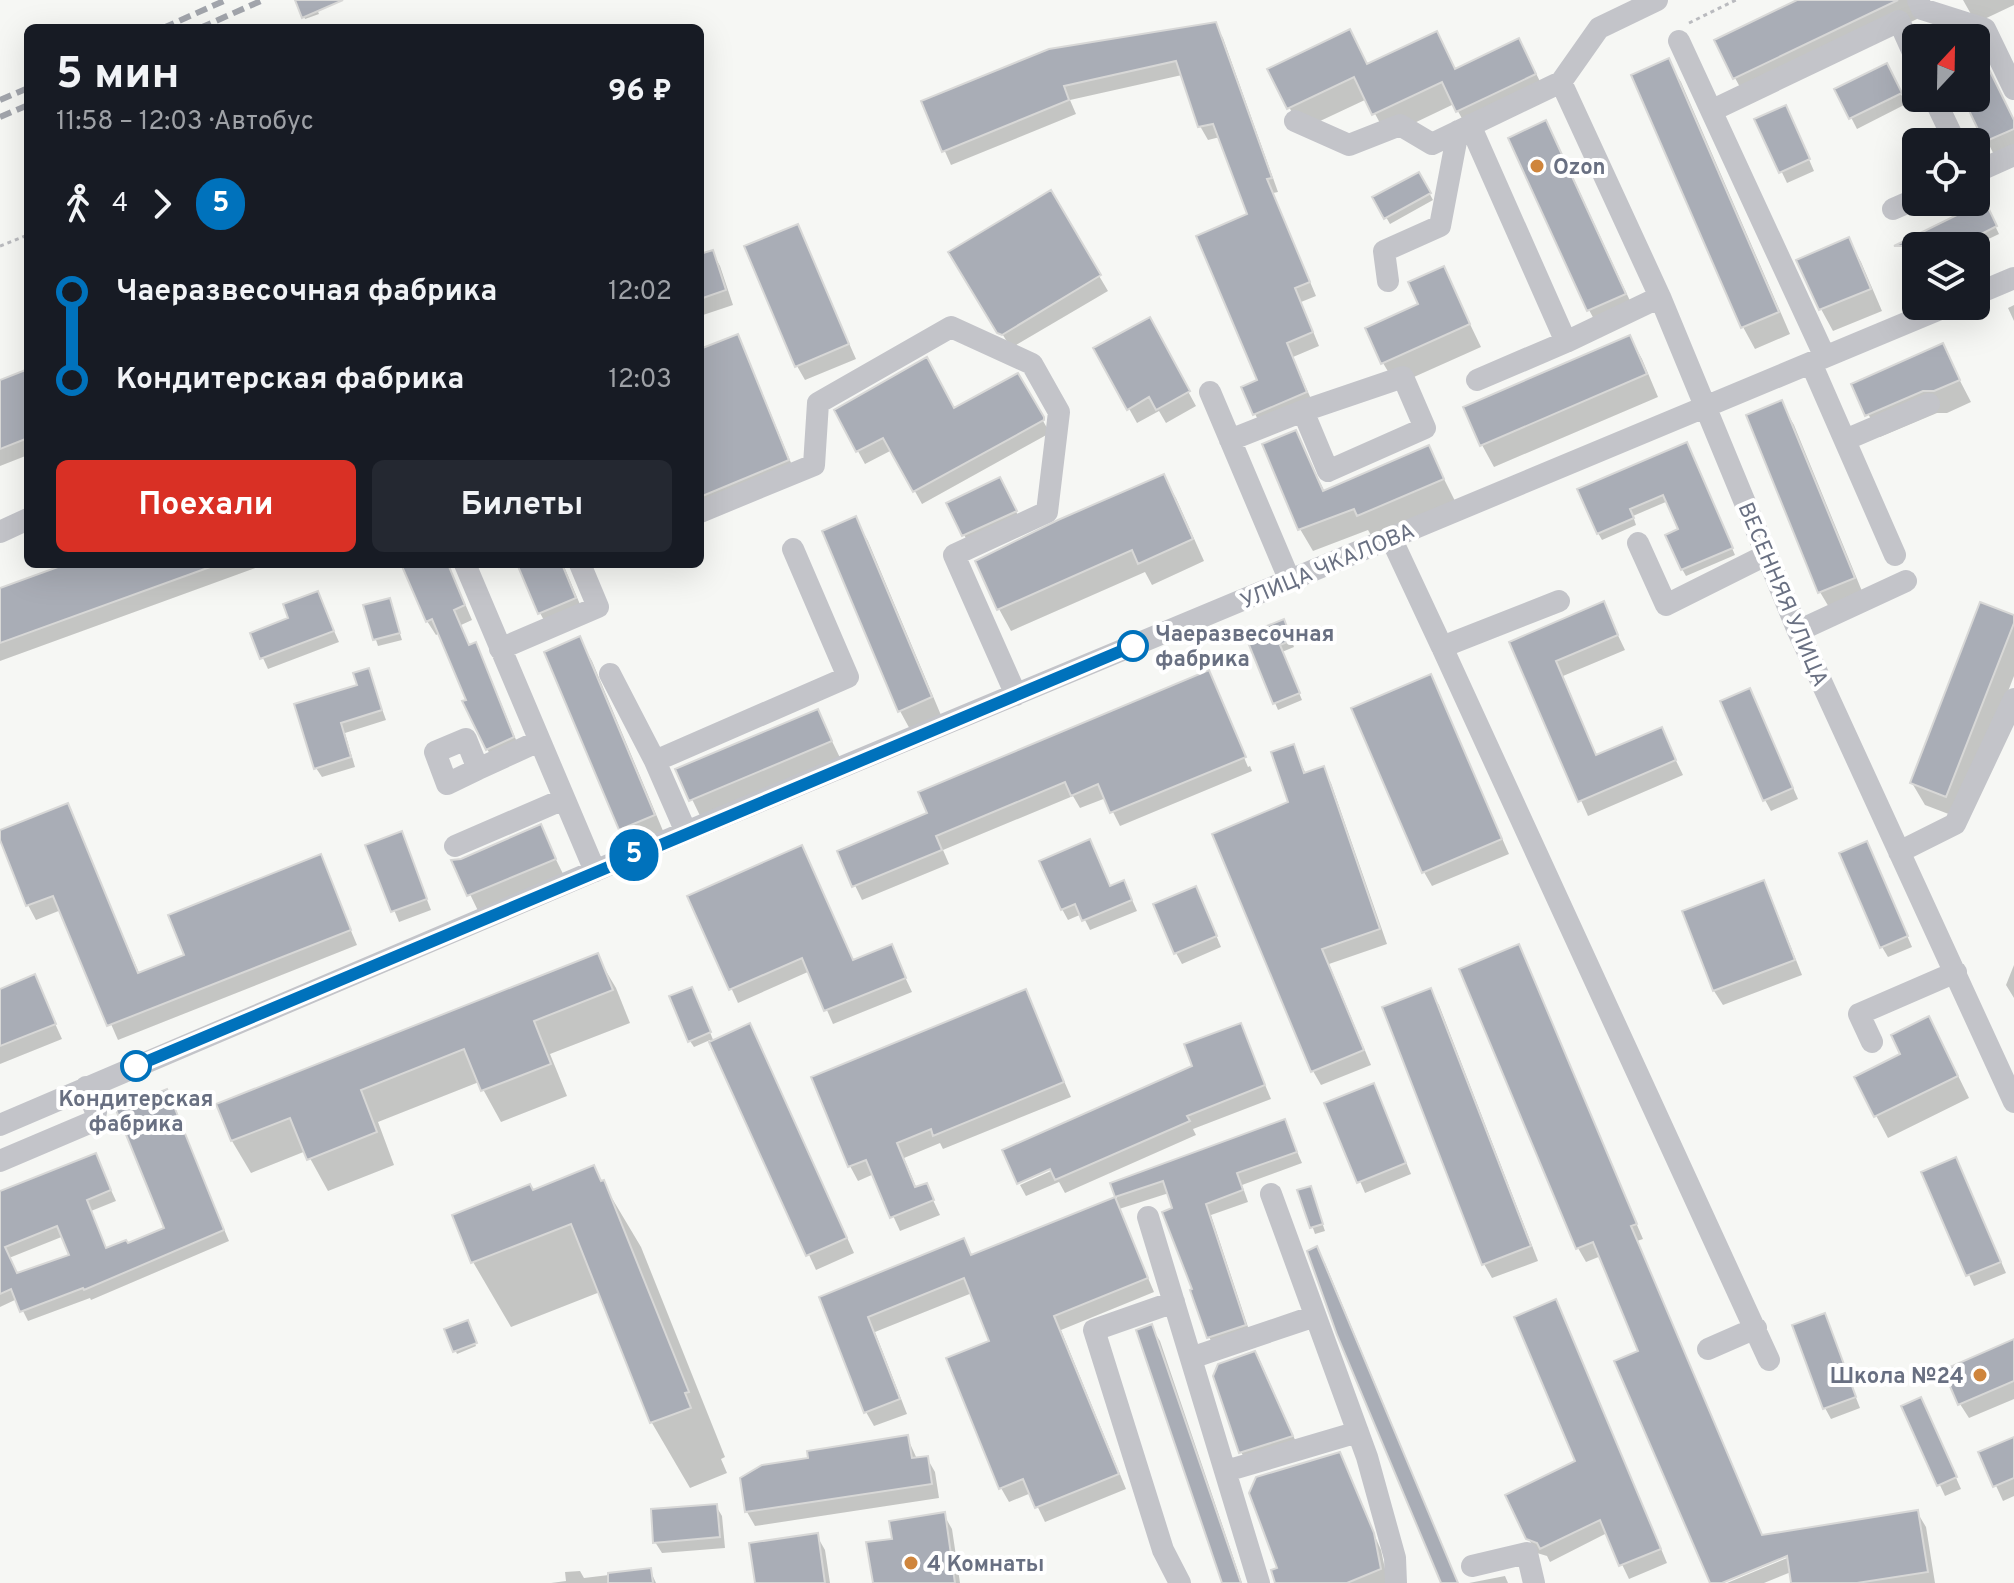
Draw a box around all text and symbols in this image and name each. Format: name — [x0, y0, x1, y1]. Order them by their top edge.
north arrow — [1902, 24, 1990, 112]
map controls — [1902, 24, 1990, 320]
text: 5 мин — [56, 48, 180, 104]
text: 96 ₽ — [608, 74, 672, 111]
text: 11:58 – 12:03 · Автобус — [56, 106, 314, 139]
button: locate — [1902, 128, 1990, 216]
place label: Ozon — [1553, 155, 1606, 182]
marker: Ozon — [1528, 157, 1546, 175]
icon: walk — [56, 182, 100, 226]
icon: forward — [140, 182, 184, 226]
text: 5 — [212, 186, 229, 222]
text: 4 — [112, 188, 128, 221]
button: layers — [1902, 232, 1990, 320]
text: Чаеразвесочная фабрика — [116, 274, 497, 311]
text: 12:02 — [608, 276, 672, 309]
text: Кондитерская фабрика — [116, 362, 464, 399]
text: 12:03 — [608, 364, 672, 397]
button: Поехали — [56, 460, 356, 552]
button: Билеты — [372, 460, 672, 552]
street label: ВЕСЕННЯЯ УЛИЦА — [1731, 499, 1833, 691]
street label: УЛИЦА ЧКАЛОВА — [1237, 518, 1419, 616]
place label: Чаеразвесочная фабрика — [1155, 622, 1334, 674]
marker: Чаеразвесочная фабрика — [1118, 631, 1148, 661]
line badge: 5 — [608, 829, 660, 881]
text: 5 — [625, 837, 643, 873]
marker: Кондитерская фабрика — [121, 1051, 151, 1081]
place label: Кондитерская фабрика — [58, 1087, 214, 1139]
place label: Школа №24 — [1830, 1364, 1964, 1391]
marker: Школа №24 — [1971, 1366, 1989, 1384]
place label: 4 Комнаты — [927, 1552, 1044, 1579]
marker: 4 Комнаты — [902, 1554, 920, 1572]

